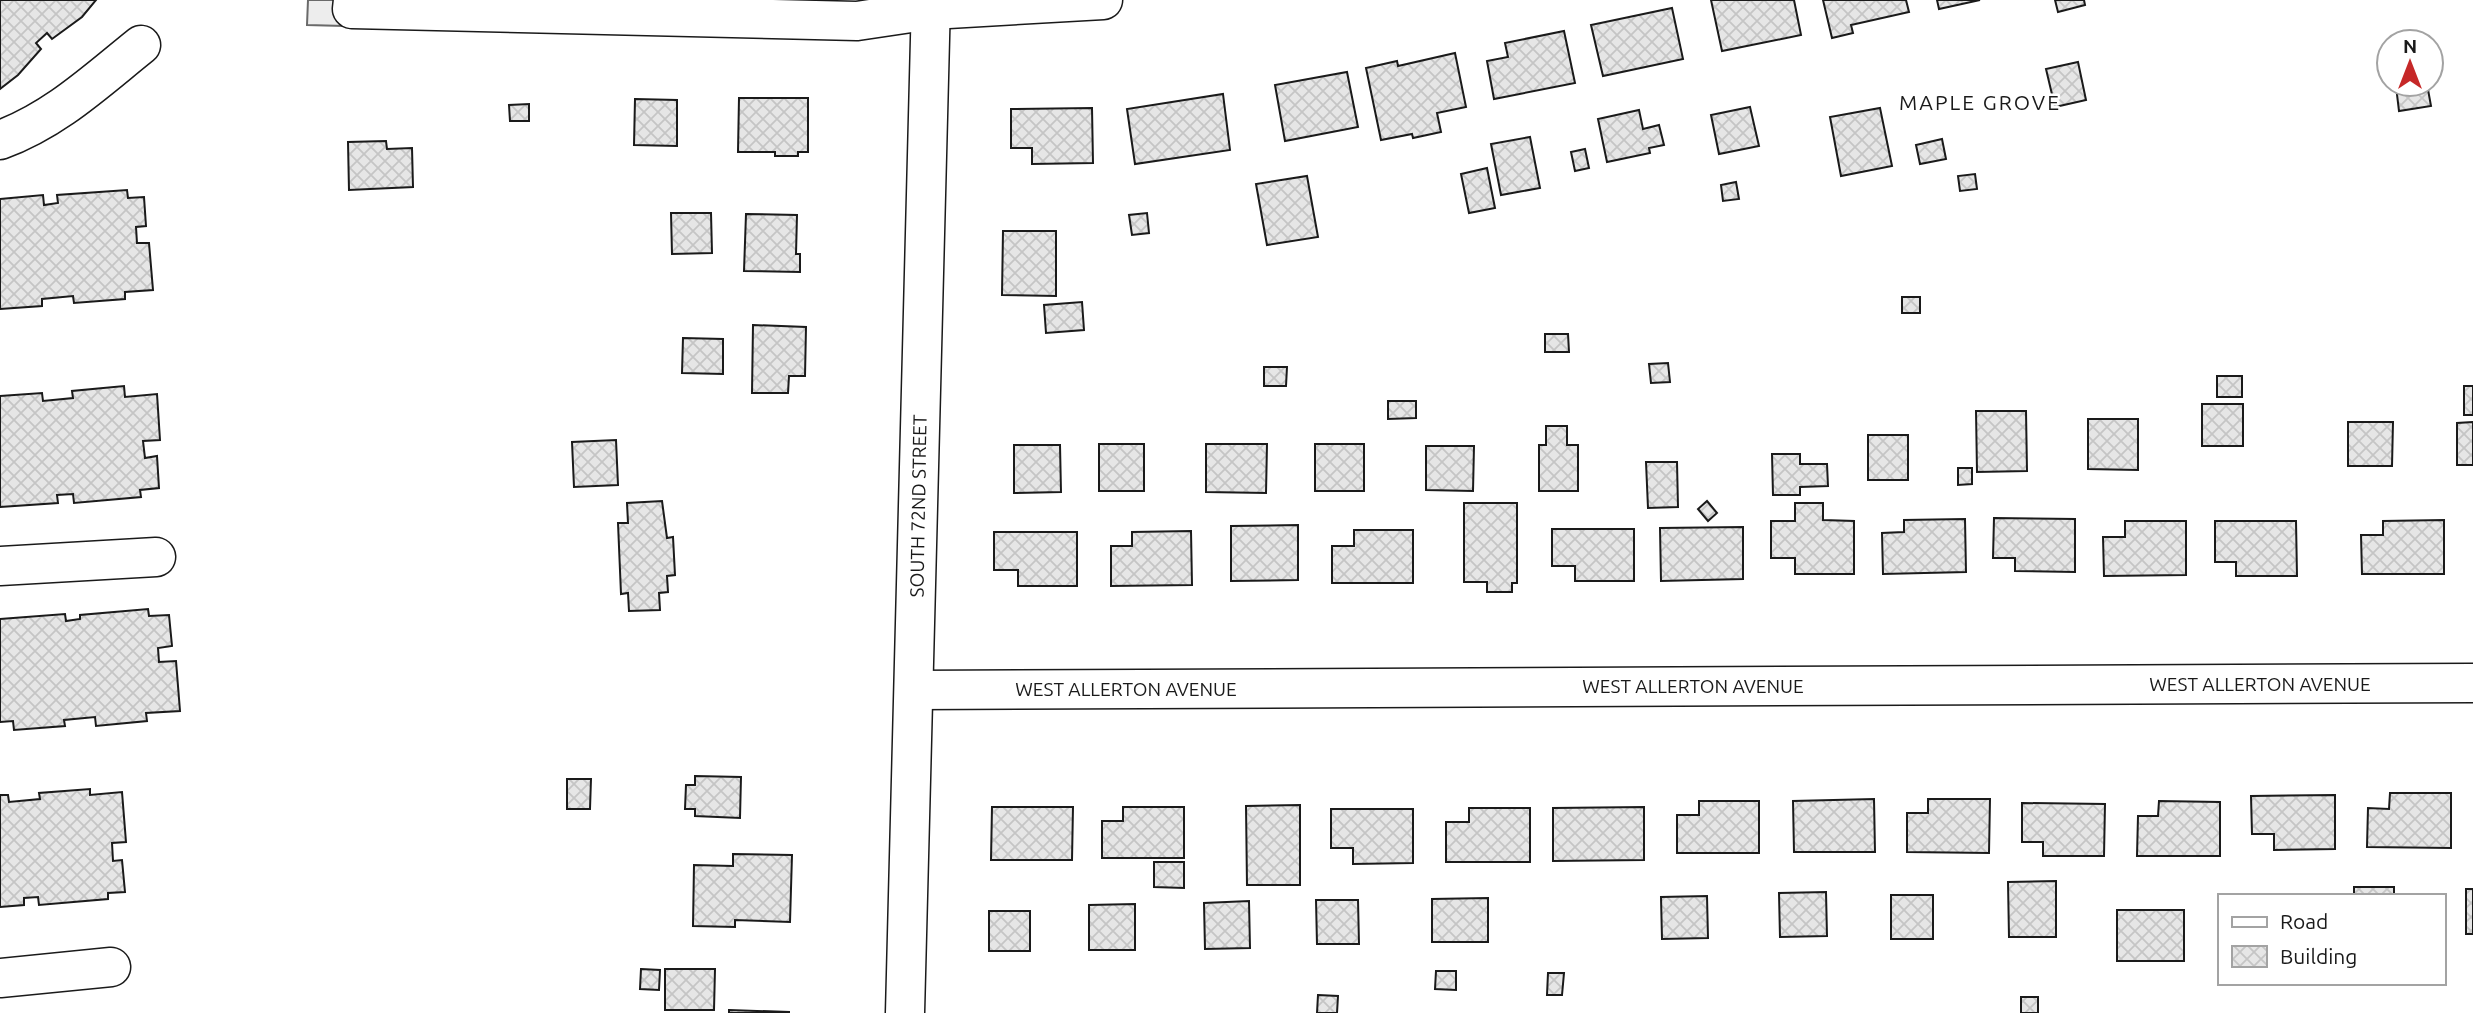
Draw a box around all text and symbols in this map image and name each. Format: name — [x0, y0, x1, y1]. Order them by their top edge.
north arrow — [2375, 28, 2445, 98]
text: N — [2403, 35, 2417, 57]
district label: MAPLE GROVE — [1899, 90, 2061, 114]
street label: SOUTH 72ND STREET — [905, 414, 931, 598]
street label: WEST ALLERTON AVENUE — [2149, 673, 2371, 695]
street label: WEST ALLERTON AVENUE — [1582, 675, 1804, 697]
street label: WEST ALLERTON AVENUE — [1015, 678, 1237, 700]
legend — [2218, 894, 2445, 985]
text: Road — [2280, 909, 2328, 933]
text: Building — [2280, 944, 2357, 968]

